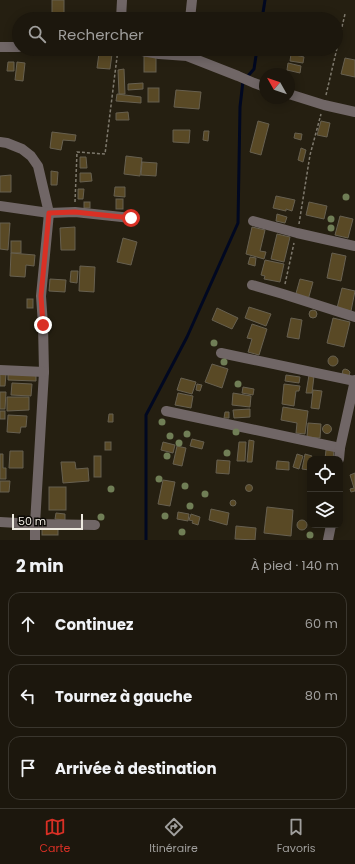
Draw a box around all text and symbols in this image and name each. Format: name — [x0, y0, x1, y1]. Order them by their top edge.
search box — [12, 12, 343, 56]
icon: search — [26, 23, 48, 45]
text: Rechercher — [58, 24, 144, 45]
north arrow — [259, 68, 295, 104]
route start — [122, 209, 140, 227]
route end — [34, 316, 52, 334]
map controls — [307, 456, 343, 528]
button: locate — [307, 456, 343, 492]
button: layers — [307, 492, 343, 528]
scale bar — [12, 512, 83, 531]
text: 50 m — [18, 513, 46, 529]
text: 2 min — [16, 554, 64, 578]
text: À pied · 140 m — [251, 556, 339, 575]
icon: ahead — [17, 613, 39, 635]
text: Continuez — [55, 614, 134, 635]
text: 60 m — [305, 614, 338, 633]
icon: left — [17, 685, 39, 707]
text: Tournez à gauche — [55, 686, 192, 707]
text: 80 m — [305, 686, 338, 705]
icon: arrive — [17, 757, 39, 779]
text: Arrivée à destination — [55, 758, 217, 779]
tab: Carte — [39, 816, 70, 857]
tab: Itinéraire — [149, 816, 198, 857]
tab: Favoris — [277, 816, 315, 857]

